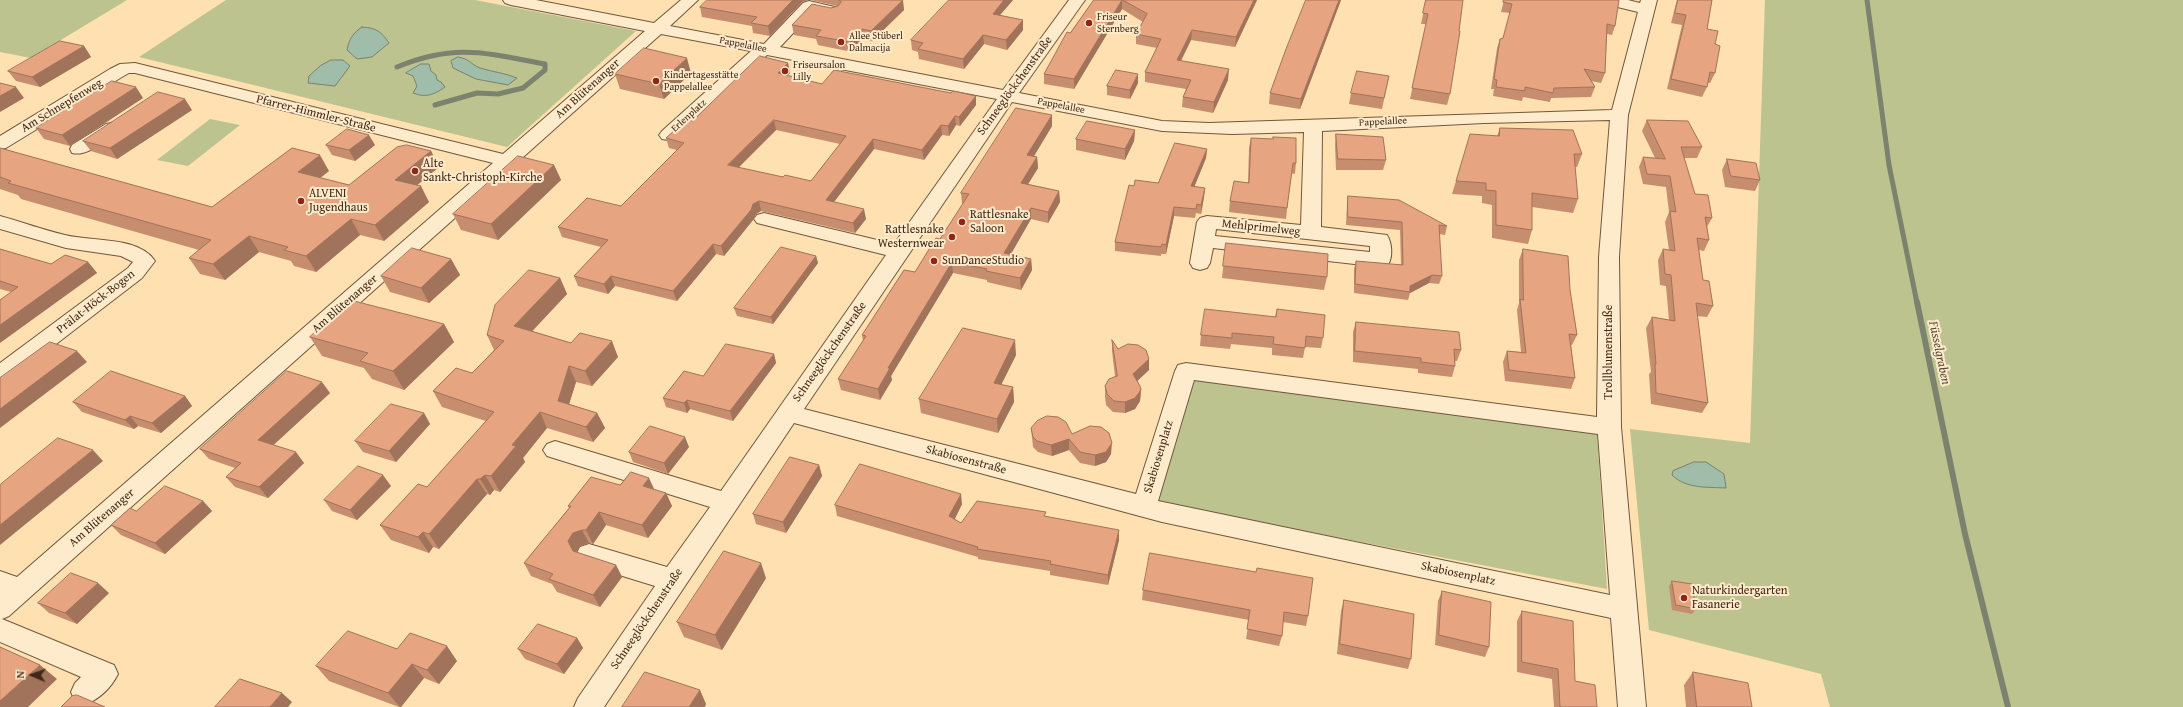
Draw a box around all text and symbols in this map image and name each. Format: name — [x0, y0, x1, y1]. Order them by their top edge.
place label: Friseur Sternberg — [1097, 11, 1139, 34]
marker: Friseur Sternberg — [1084, 18, 1094, 28]
place label: Allee Stüberl Dalmacija — [849, 30, 903, 54]
street label: Schneeglöckchenstraße — [974, 34, 1056, 138]
street label: Pappelallee — [718, 35, 768, 55]
marker: Allee Stüberl Dalmacija — [836, 37, 846, 47]
street label: Am Blütenanger — [553, 56, 623, 122]
place label: Friseursalon Lilly — [793, 59, 845, 82]
marker: Friseursalon Lilly — [780, 66, 790, 76]
place label: Kindertagesstätte Pappelallee — [664, 69, 738, 92]
street label: Am Schnepfenweg — [19, 76, 105, 136]
marker: Kindertagesstätte Pappelallee — [651, 76, 661, 86]
street label: Pfarrer-Himmler-Straße — [255, 92, 377, 136]
street label: Pappelallee — [1036, 96, 1086, 116]
street label: Erlenplatz — [669, 97, 709, 135]
street label: Pappelallee — [1359, 115, 1407, 129]
place label: Alte Sankt-Christoph-Kirche — [423, 157, 542, 185]
marker: Alte Sankt-Christoph-Kirche — [410, 166, 420, 176]
place label: ALVENI Jugendhaus — [309, 187, 368, 215]
marker: ALVENI Jugendhaus — [296, 196, 306, 206]
place label: Rattlesnake Saloon — [970, 208, 1029, 236]
marker: Rattlesnake Saloon — [957, 217, 967, 227]
street label: Mehlprimelweg — [1221, 217, 1301, 239]
place label: Rattlesnake Westernwear — [878, 223, 944, 251]
marker: Rattlesnake Westernwear — [947, 232, 957, 242]
place label: SunDanceStudio — [942, 254, 1024, 268]
marker: SunDanceStudio — [929, 256, 939, 266]
street label: Prälat-Höck-Bogen — [54, 267, 138, 337]
street label: Am Blütenanger — [309, 272, 381, 336]
street label: Schneeglöckchenstraße — [790, 299, 870, 405]
street label: Trollblumenstraße — [1602, 305, 1616, 399]
water label: Füsselgraben — [1925, 320, 1953, 386]
street label: Skabiosenplatz — [1141, 419, 1177, 495]
street label: Skabiosenstraße — [924, 442, 1008, 478]
street label: Am Blütenanger — [66, 486, 138, 550]
street label: Skabiosenplatz — [1420, 559, 1496, 589]
street label: Schneeglöckchenstraße — [608, 566, 686, 672]
place label: Naturkindergarten Fasanerie — [1692, 584, 1788, 612]
marker: Naturkindergarten Fasanerie — [1679, 593, 1689, 603]
north arrow — [12, 655, 52, 695]
text: N — [12, 671, 28, 679]

